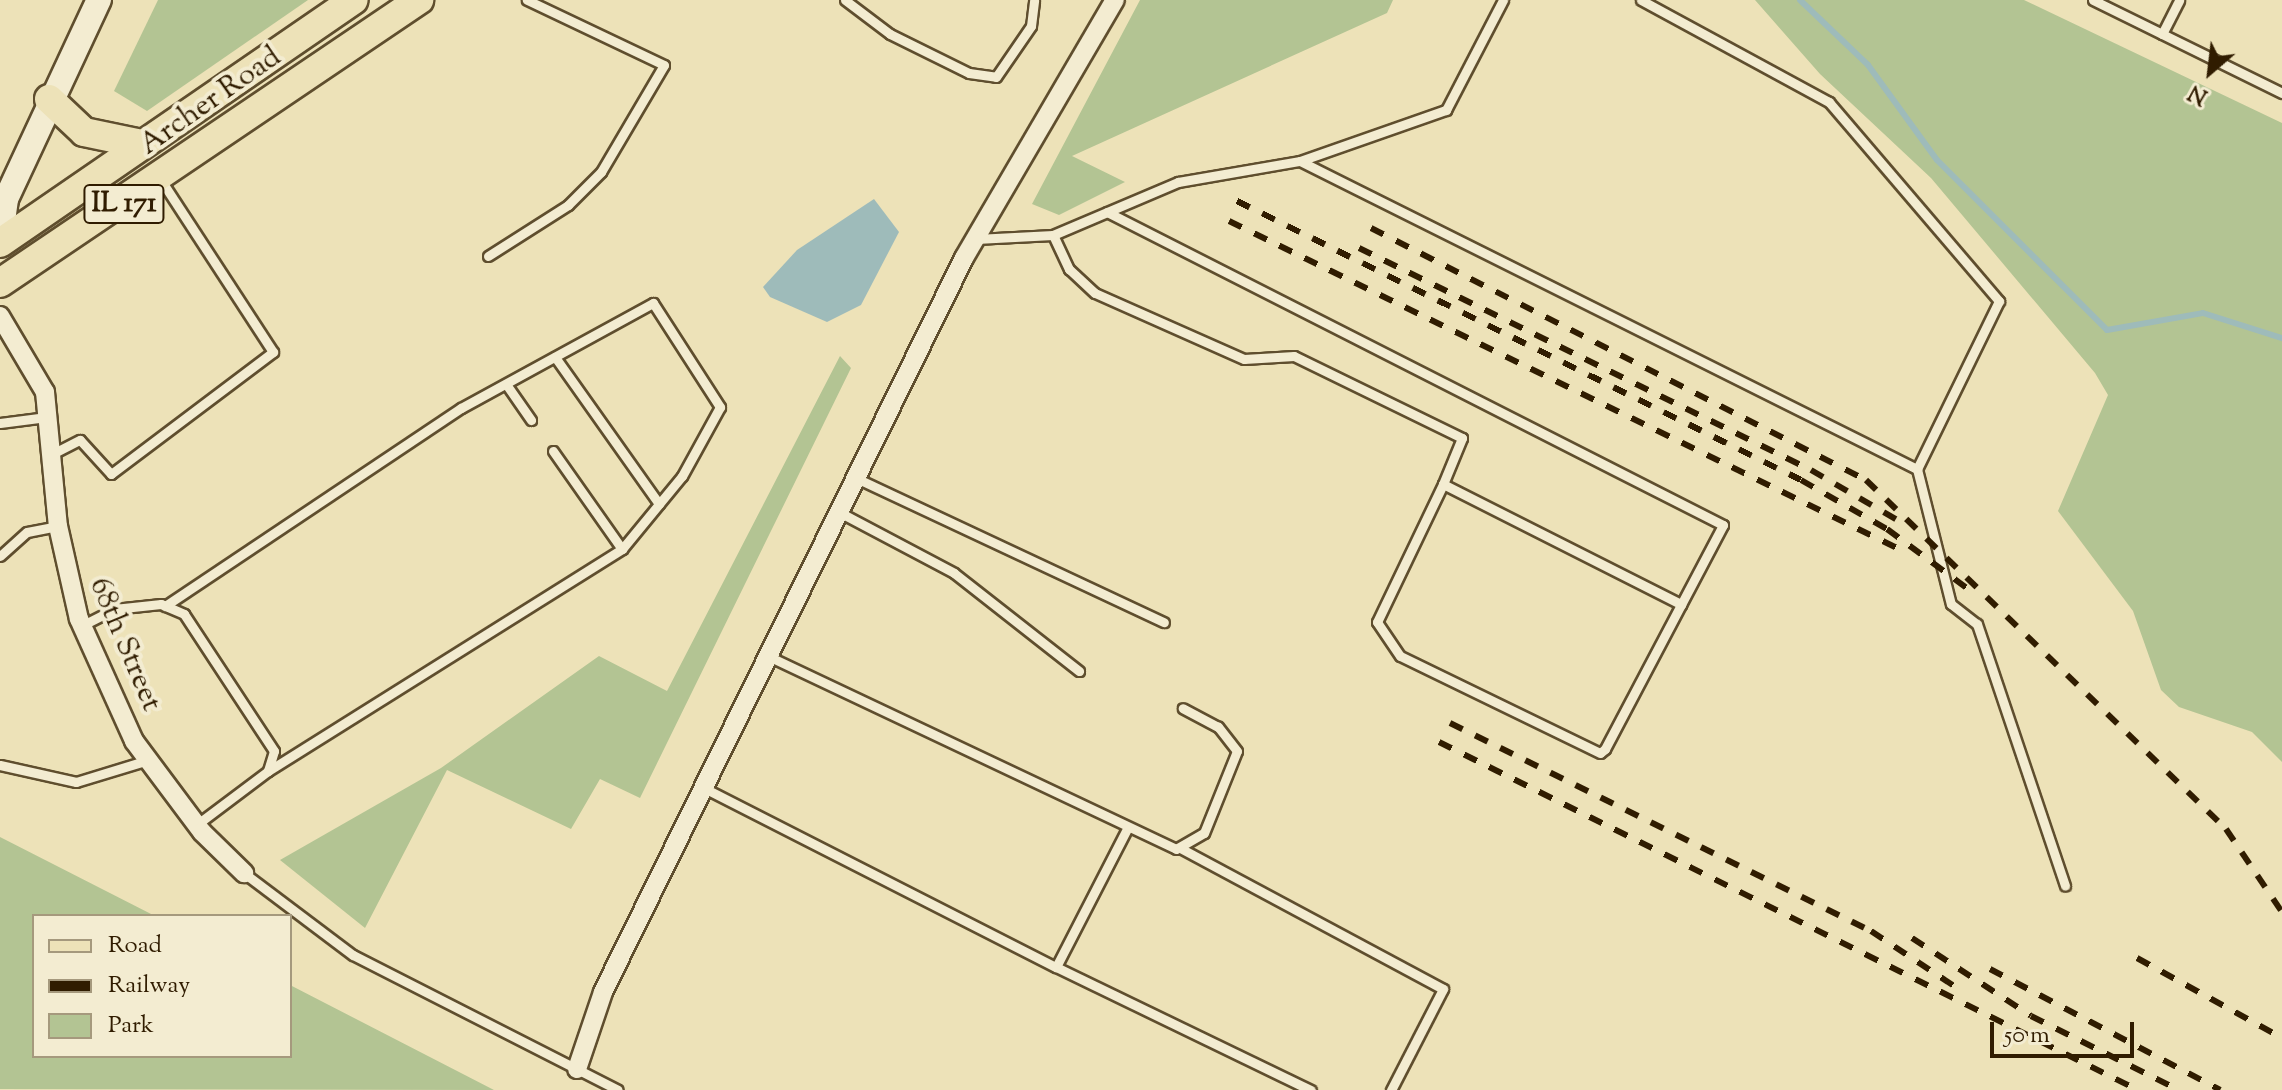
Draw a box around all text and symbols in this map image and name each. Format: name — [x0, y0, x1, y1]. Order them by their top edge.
north arrow — [2170, 32, 2250, 112]
street label: Archer Road — [133, 40, 289, 164]
text: N — [2183, 75, 2214, 111]
road number: IL 171 — [82, 180, 166, 228]
street label: 68th Street — [80, 573, 168, 717]
legend — [32, 914, 292, 1058]
text: Road — [108, 929, 162, 963]
text: Railway — [108, 969, 190, 1003]
scale bar — [1994, 1006, 2138, 1056]
text: Park — [108, 1009, 154, 1043]
text: 50 m — [2004, 1019, 2050, 1053]

